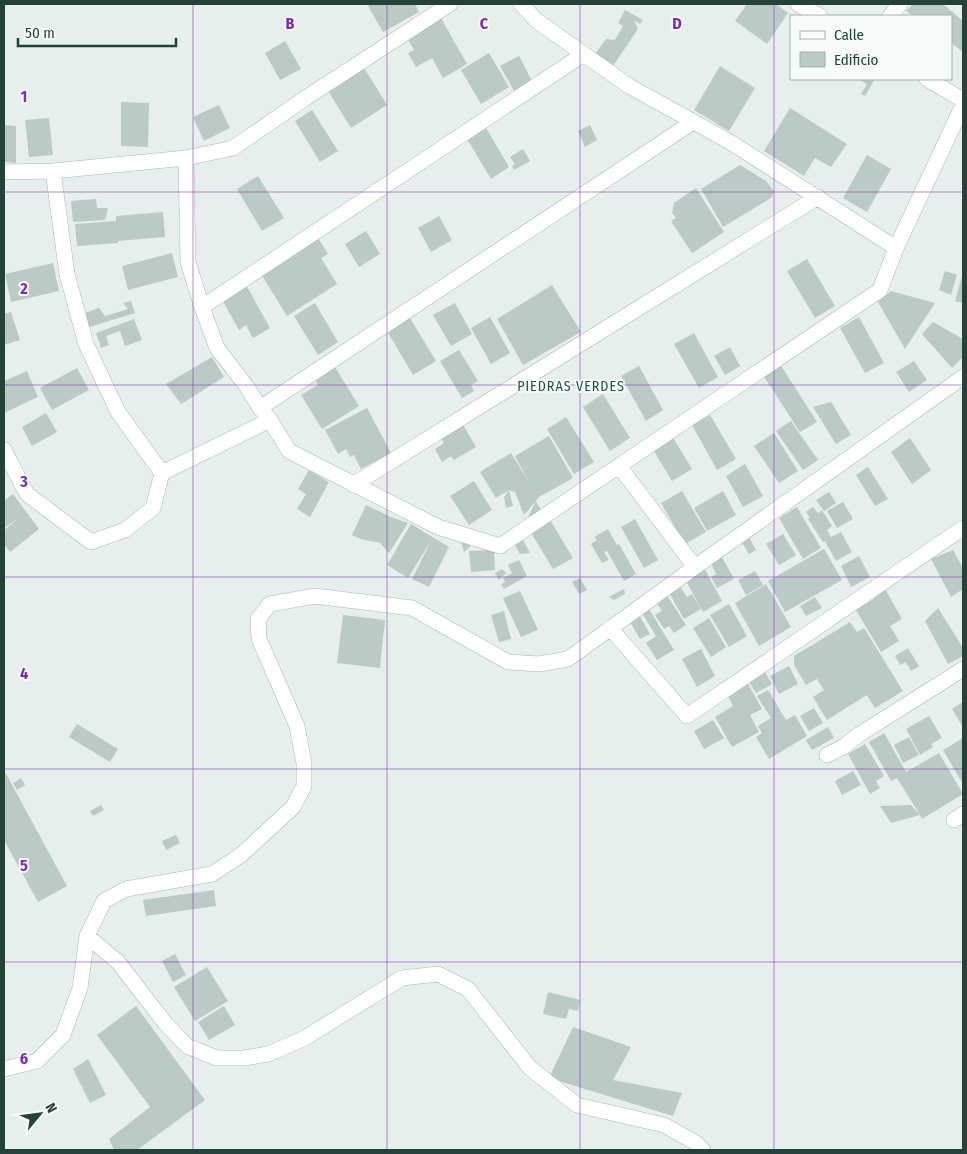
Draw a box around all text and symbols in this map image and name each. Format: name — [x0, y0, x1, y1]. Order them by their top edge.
text: B — [286, 14, 295, 33]
text: C — [480, 14, 489, 33]
text: D — [672, 14, 682, 33]
scale bar — [18, 15, 175, 47]
legend — [790, 15, 952, 80]
text: 50 m — [25, 24, 55, 42]
text: Calle — [834, 26, 864, 44]
text: Edificio — [834, 51, 879, 69]
text: 1 — [21, 87, 27, 106]
text: 2 — [19, 279, 28, 298]
district label: PIEDRAS VERDES — [517, 378, 625, 395]
text: 3 — [19, 472, 28, 491]
text: 4 — [20, 664, 28, 683]
text: 5 — [20, 856, 28, 875]
text: 6 — [20, 1049, 28, 1068]
north arrow — [15, 1089, 65, 1139]
text: N — [41, 1100, 60, 1116]

